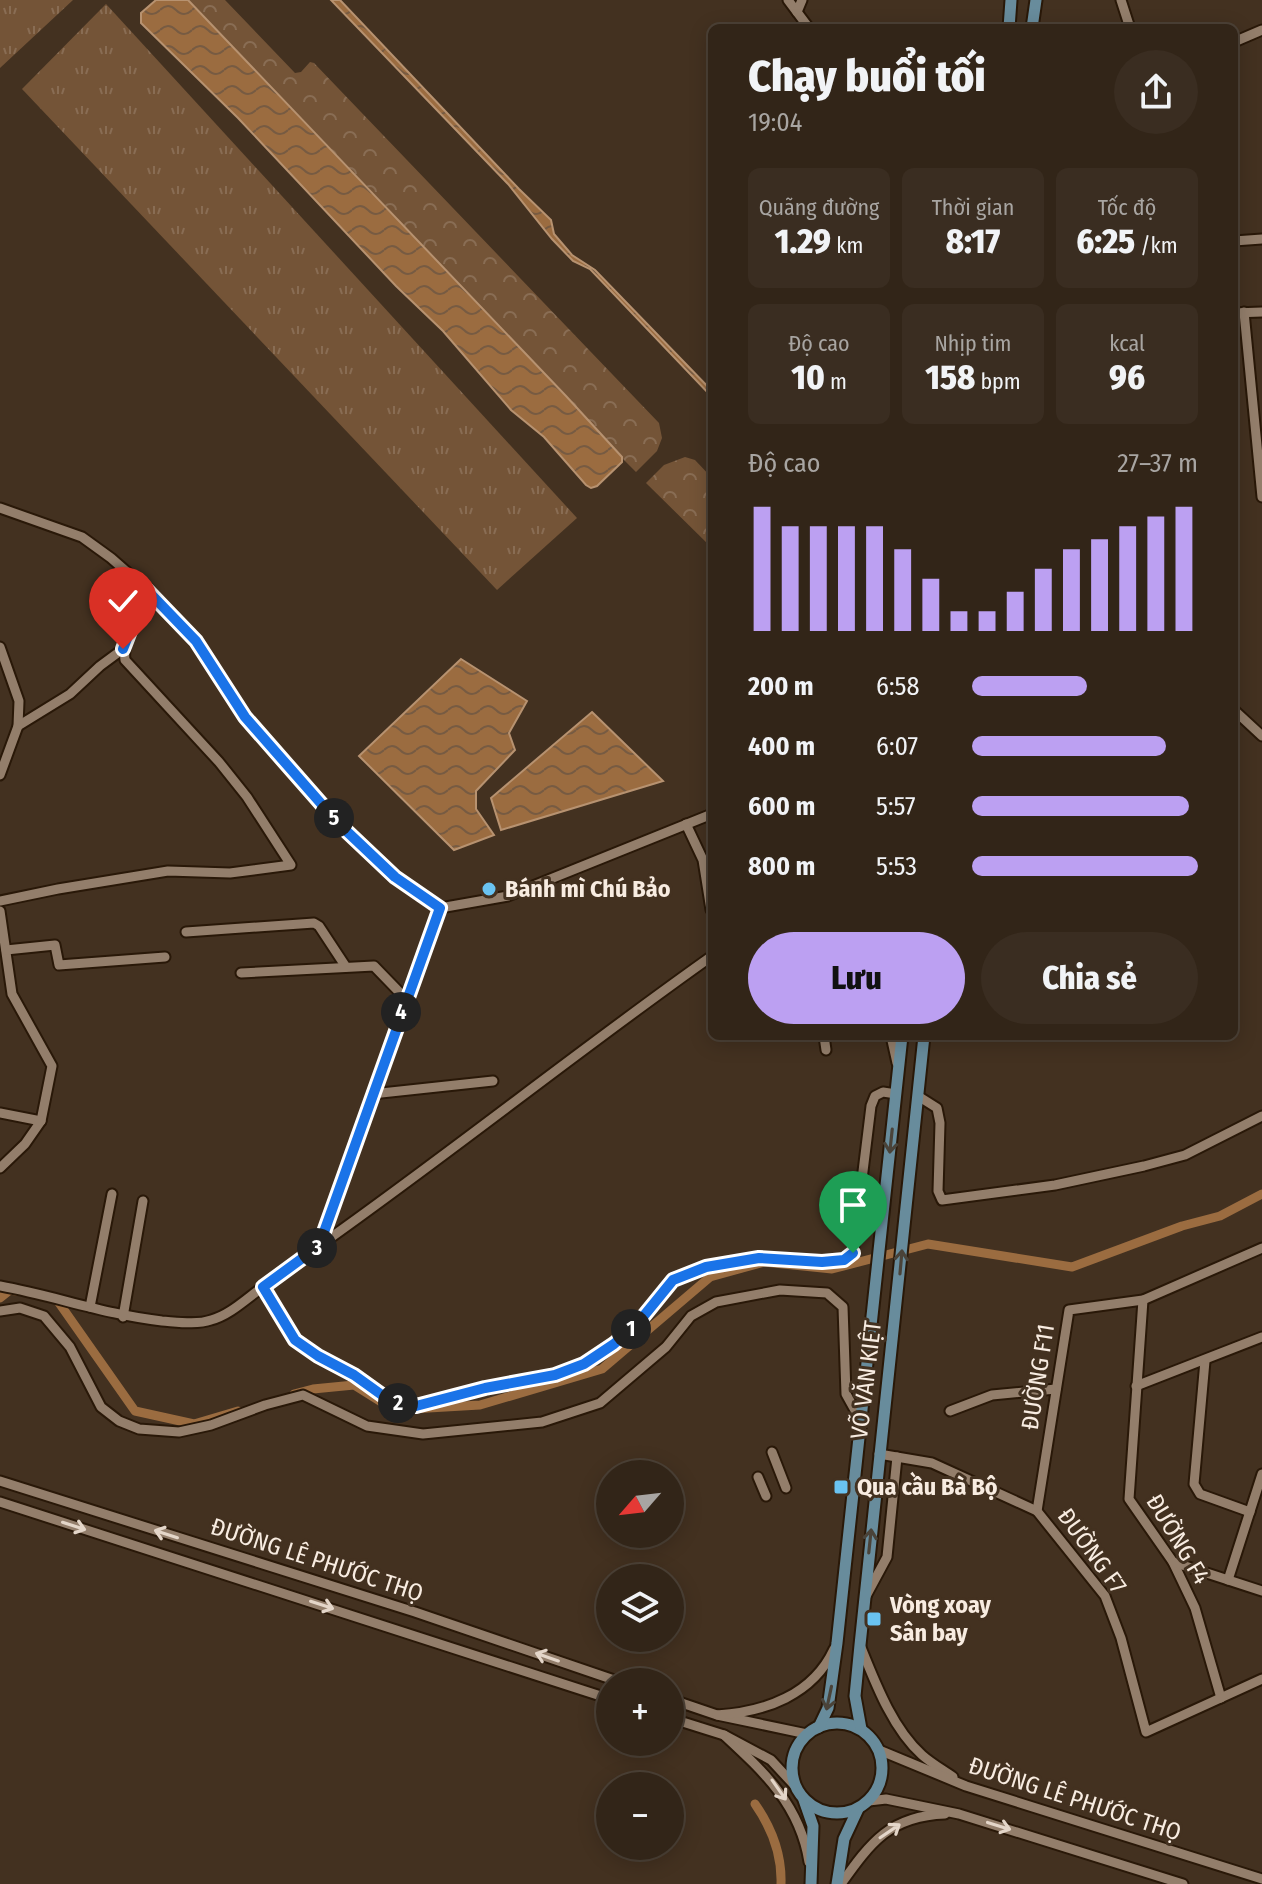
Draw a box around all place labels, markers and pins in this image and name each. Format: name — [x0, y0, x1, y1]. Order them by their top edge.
pin — [89, 567, 157, 649]
pin: 5 — [314, 798, 354, 838]
place label: Bánh mì Chú Bảo — [505, 875, 671, 903]
marker: Bánh mì Chú Bảo — [480, 880, 498, 898]
pin: 4 — [381, 992, 421, 1032]
pin — [819, 1171, 887, 1253]
pin: 3 — [297, 1228, 337, 1268]
pin: 1 — [611, 1309, 651, 1349]
pin: 2 — [378, 1383, 418, 1423]
place label: Qua cầu Bà Bộ — [857, 1471, 998, 1501]
marker: Qua cầu Bà Bộ — [832, 1478, 850, 1496]
place label: Vòng xoay Sân bay — [889, 1591, 991, 1647]
marker: Vòng xoay Sân bay — [865, 1610, 883, 1628]

